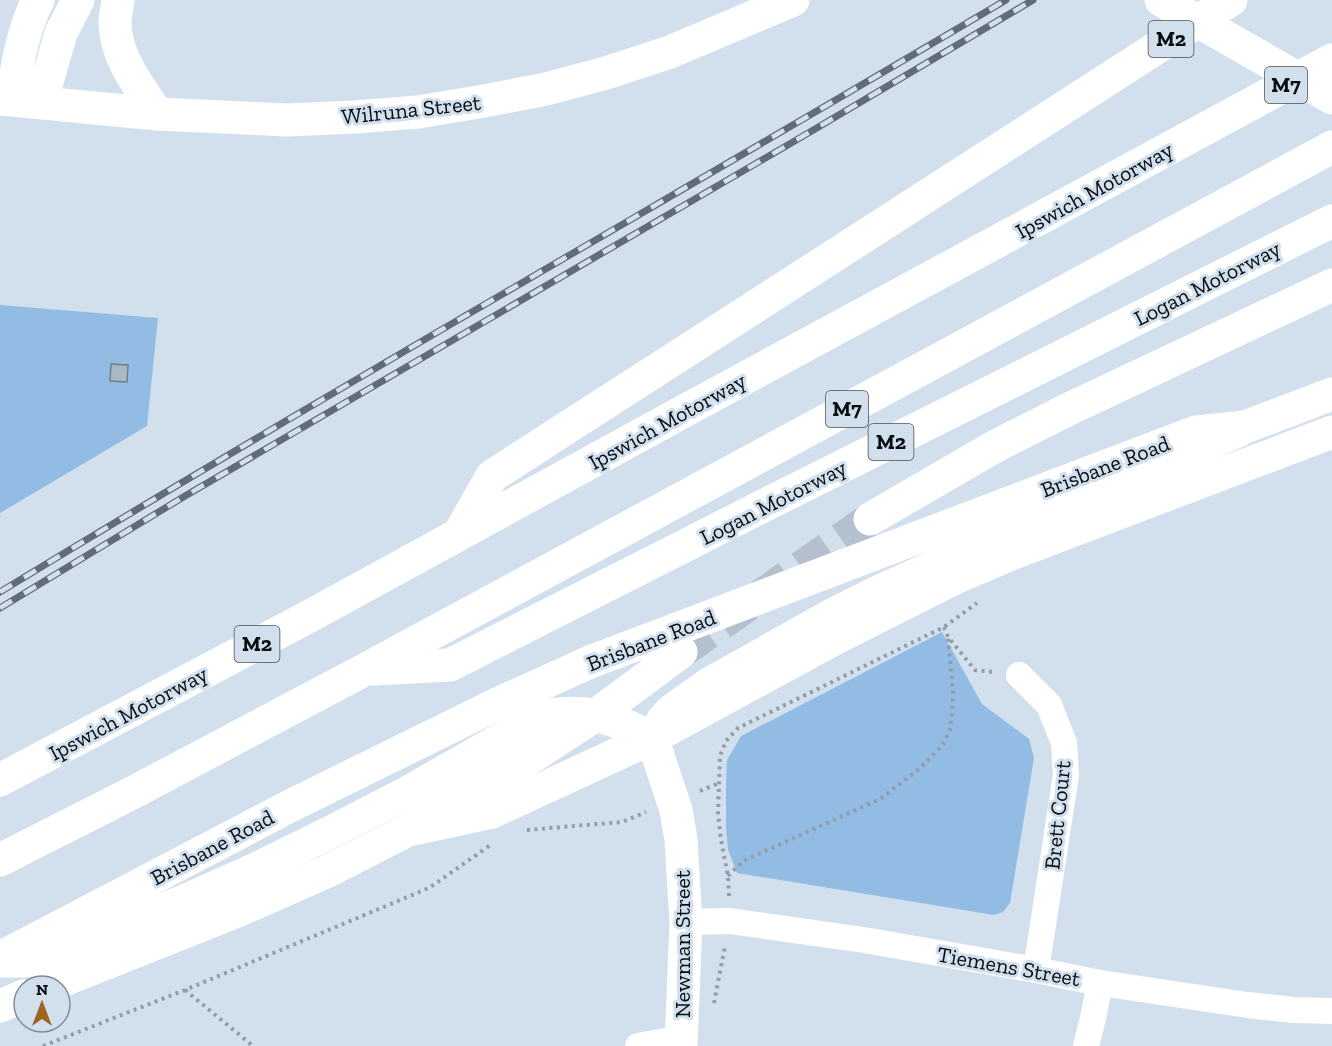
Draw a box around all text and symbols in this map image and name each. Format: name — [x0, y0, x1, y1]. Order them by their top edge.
road number: M2 — [1148, 21, 1194, 57]
road number: M7 — [1265, 67, 1307, 103]
street label: Wilruna Street — [340, 89, 483, 130]
street label: Ipswich Motorway — [1011, 136, 1178, 245]
street label: Logan Motorway — [1130, 235, 1286, 332]
street label: Ipswich Motorway — [584, 367, 751, 476]
road number: M7 — [826, 391, 868, 427]
road number: M2 — [868, 424, 914, 460]
street label: Brisbane Road — [1037, 430, 1173, 503]
street label: Logan Motorway — [696, 454, 852, 551]
street label: Brisbane Road — [583, 604, 719, 677]
road number: M2 — [234, 626, 280, 662]
street label: Ipswich Motorway — [44, 660, 213, 767]
street label: Brett Court — [1038, 758, 1077, 871]
street label: Brisbane Road — [146, 804, 279, 891]
street label: Newman Street — [669, 869, 696, 1018]
street label: Tiemens Street — [935, 941, 1083, 992]
north arrow — [12, 974, 72, 1034]
text: N — [36, 980, 48, 999]

